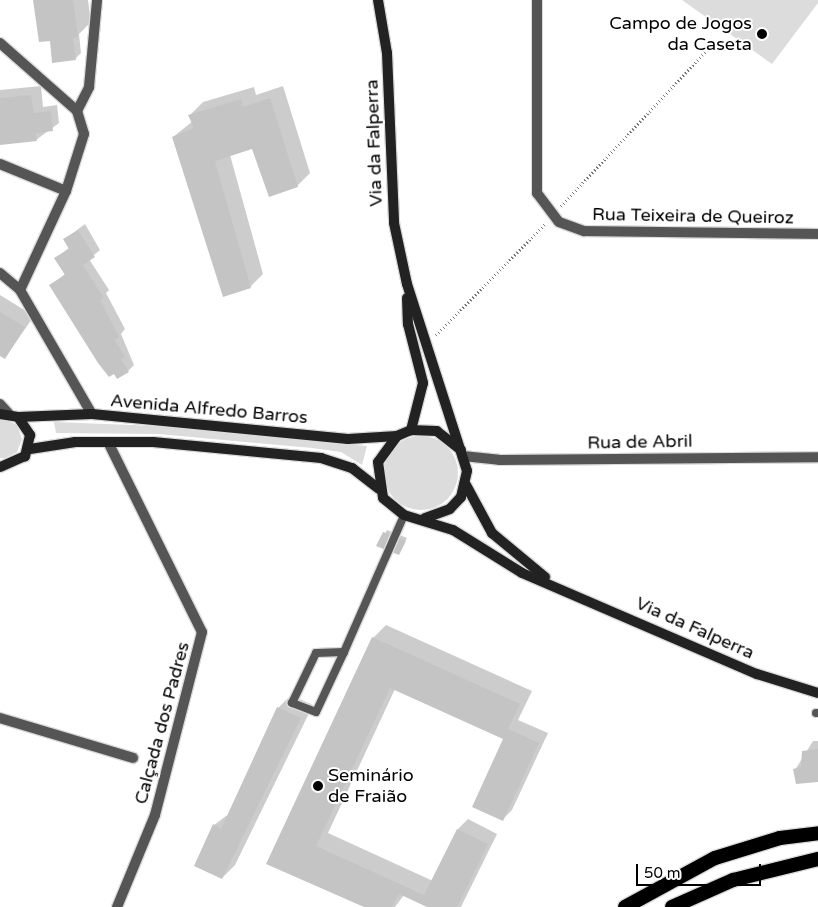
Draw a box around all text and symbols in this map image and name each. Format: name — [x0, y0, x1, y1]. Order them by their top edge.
place label: Campo de Jogos da Caseta — [609, 13, 752, 56]
marker: Campo de Jogos da Caseta — [756, 28, 768, 40]
street label: Via da Falperra — [361, 79, 387, 207]
street label: Rua Teixeira de Queiroz — [592, 203, 794, 229]
street label: Avenida Alfredo Barros — [109, 390, 309, 428]
street label: Rua de Abril — [587, 430, 693, 454]
street label: Via da Falperra — [632, 592, 758, 664]
street label: Calçada dos Padres — [130, 639, 194, 807]
place label: Seminário de Fraião — [328, 765, 414, 808]
marker: Seminário de Fraião — [312, 780, 324, 792]
scale bar — [638, 854, 763, 886]
text: 50 m — [644, 864, 681, 882]

